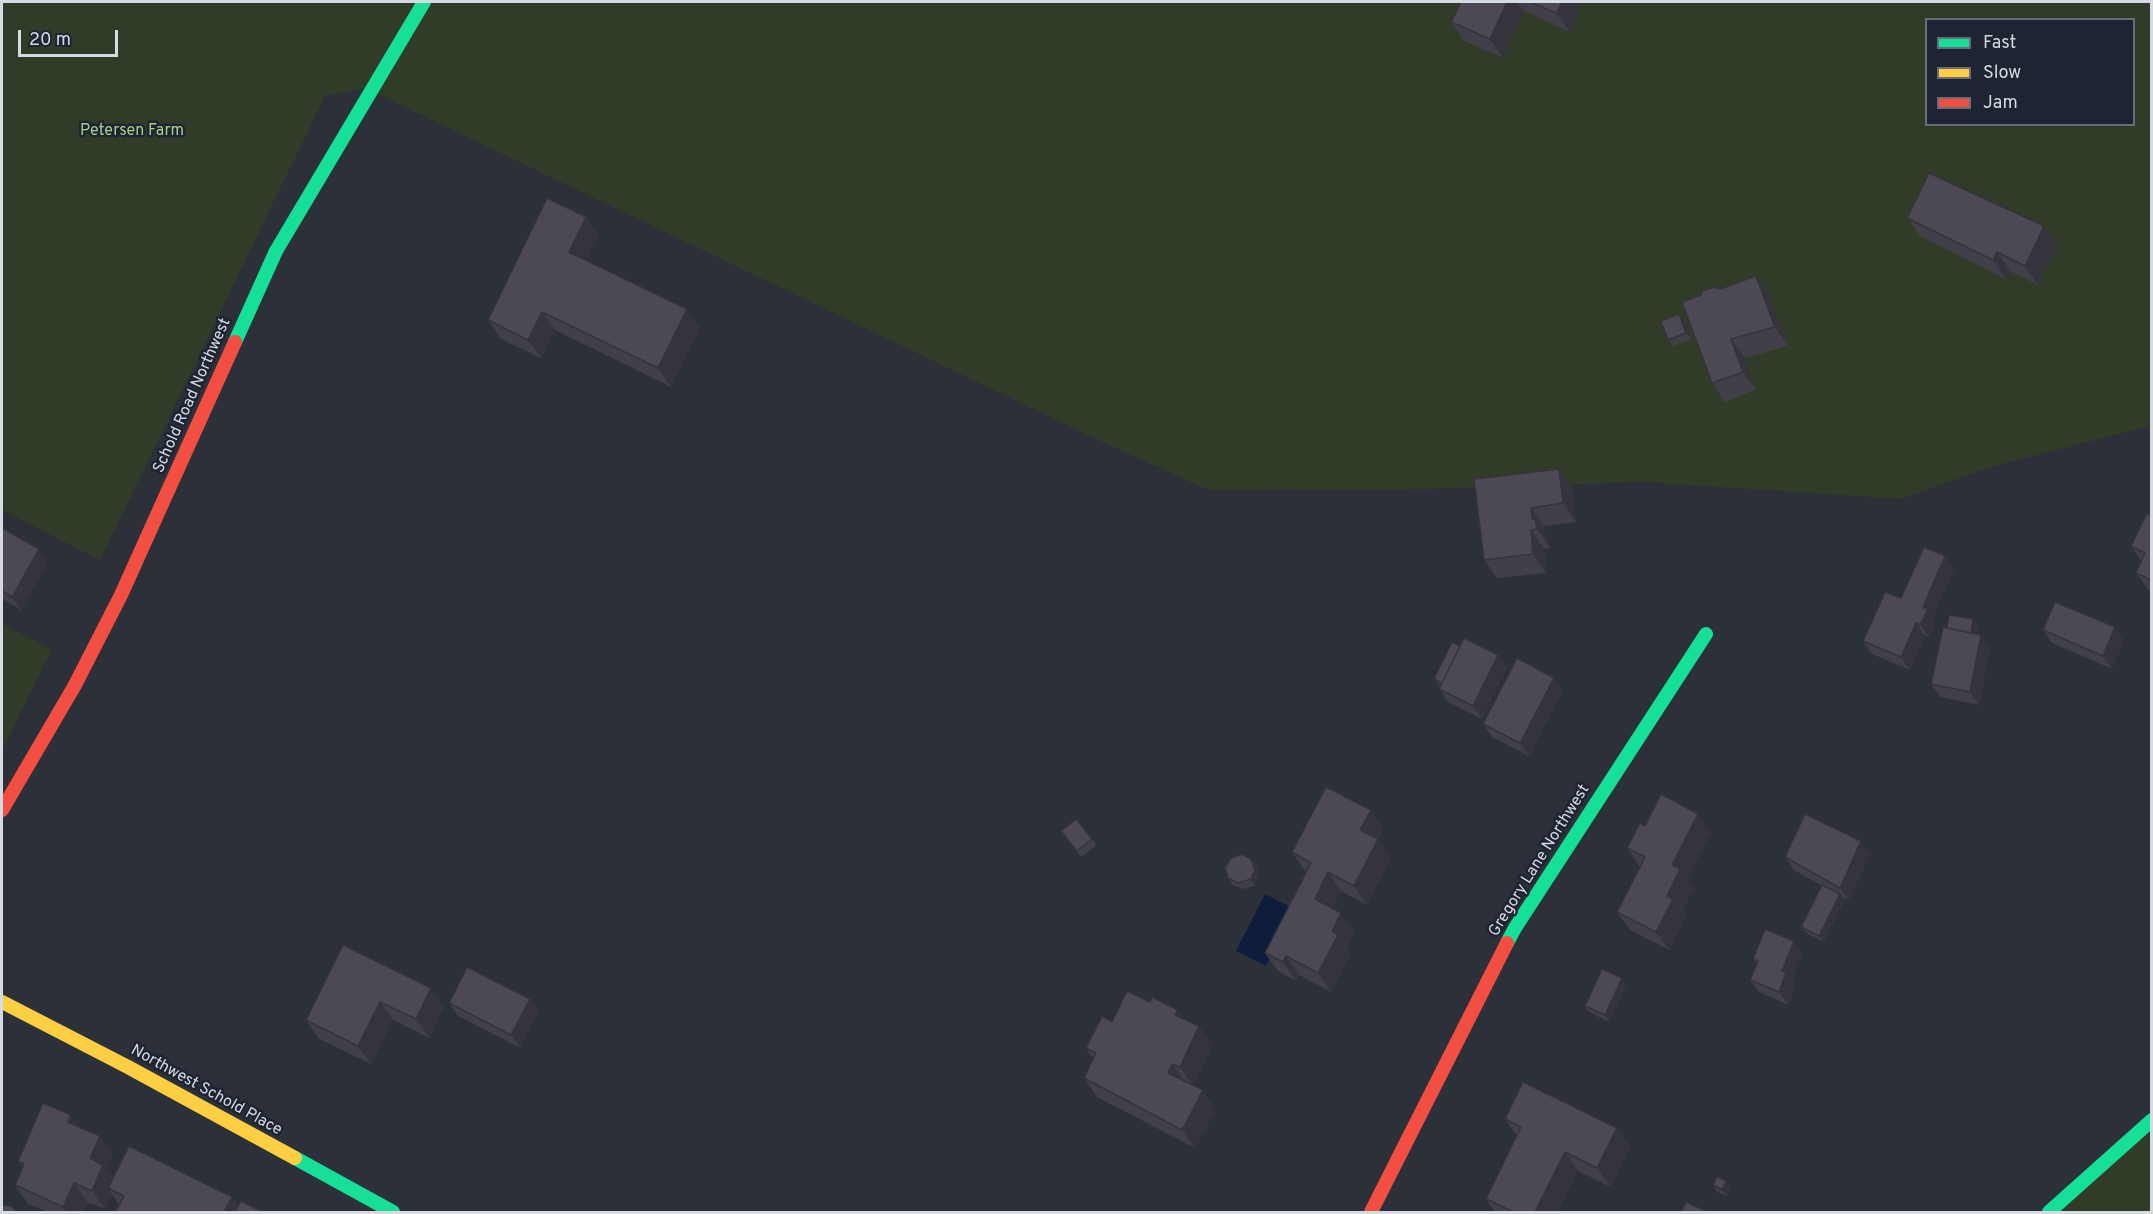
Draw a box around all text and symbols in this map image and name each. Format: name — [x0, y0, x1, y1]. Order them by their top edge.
scale bar — [21, 18, 122, 56]
legend — [1925, 18, 2135, 126]
text: 20 m — [29, 29, 71, 52]
text: Fast — [1983, 32, 2016, 55]
text: Slow — [1983, 62, 2021, 85]
text: Jam — [1983, 92, 2018, 115]
park label: Petersen Farm — [80, 122, 184, 142]
street label: Schold Road Northwest — [150, 316, 236, 476]
street label: Gregory Lane Northwest — [1485, 781, 1595, 941]
street label: Northwest Schold Place — [127, 1041, 285, 1141]

